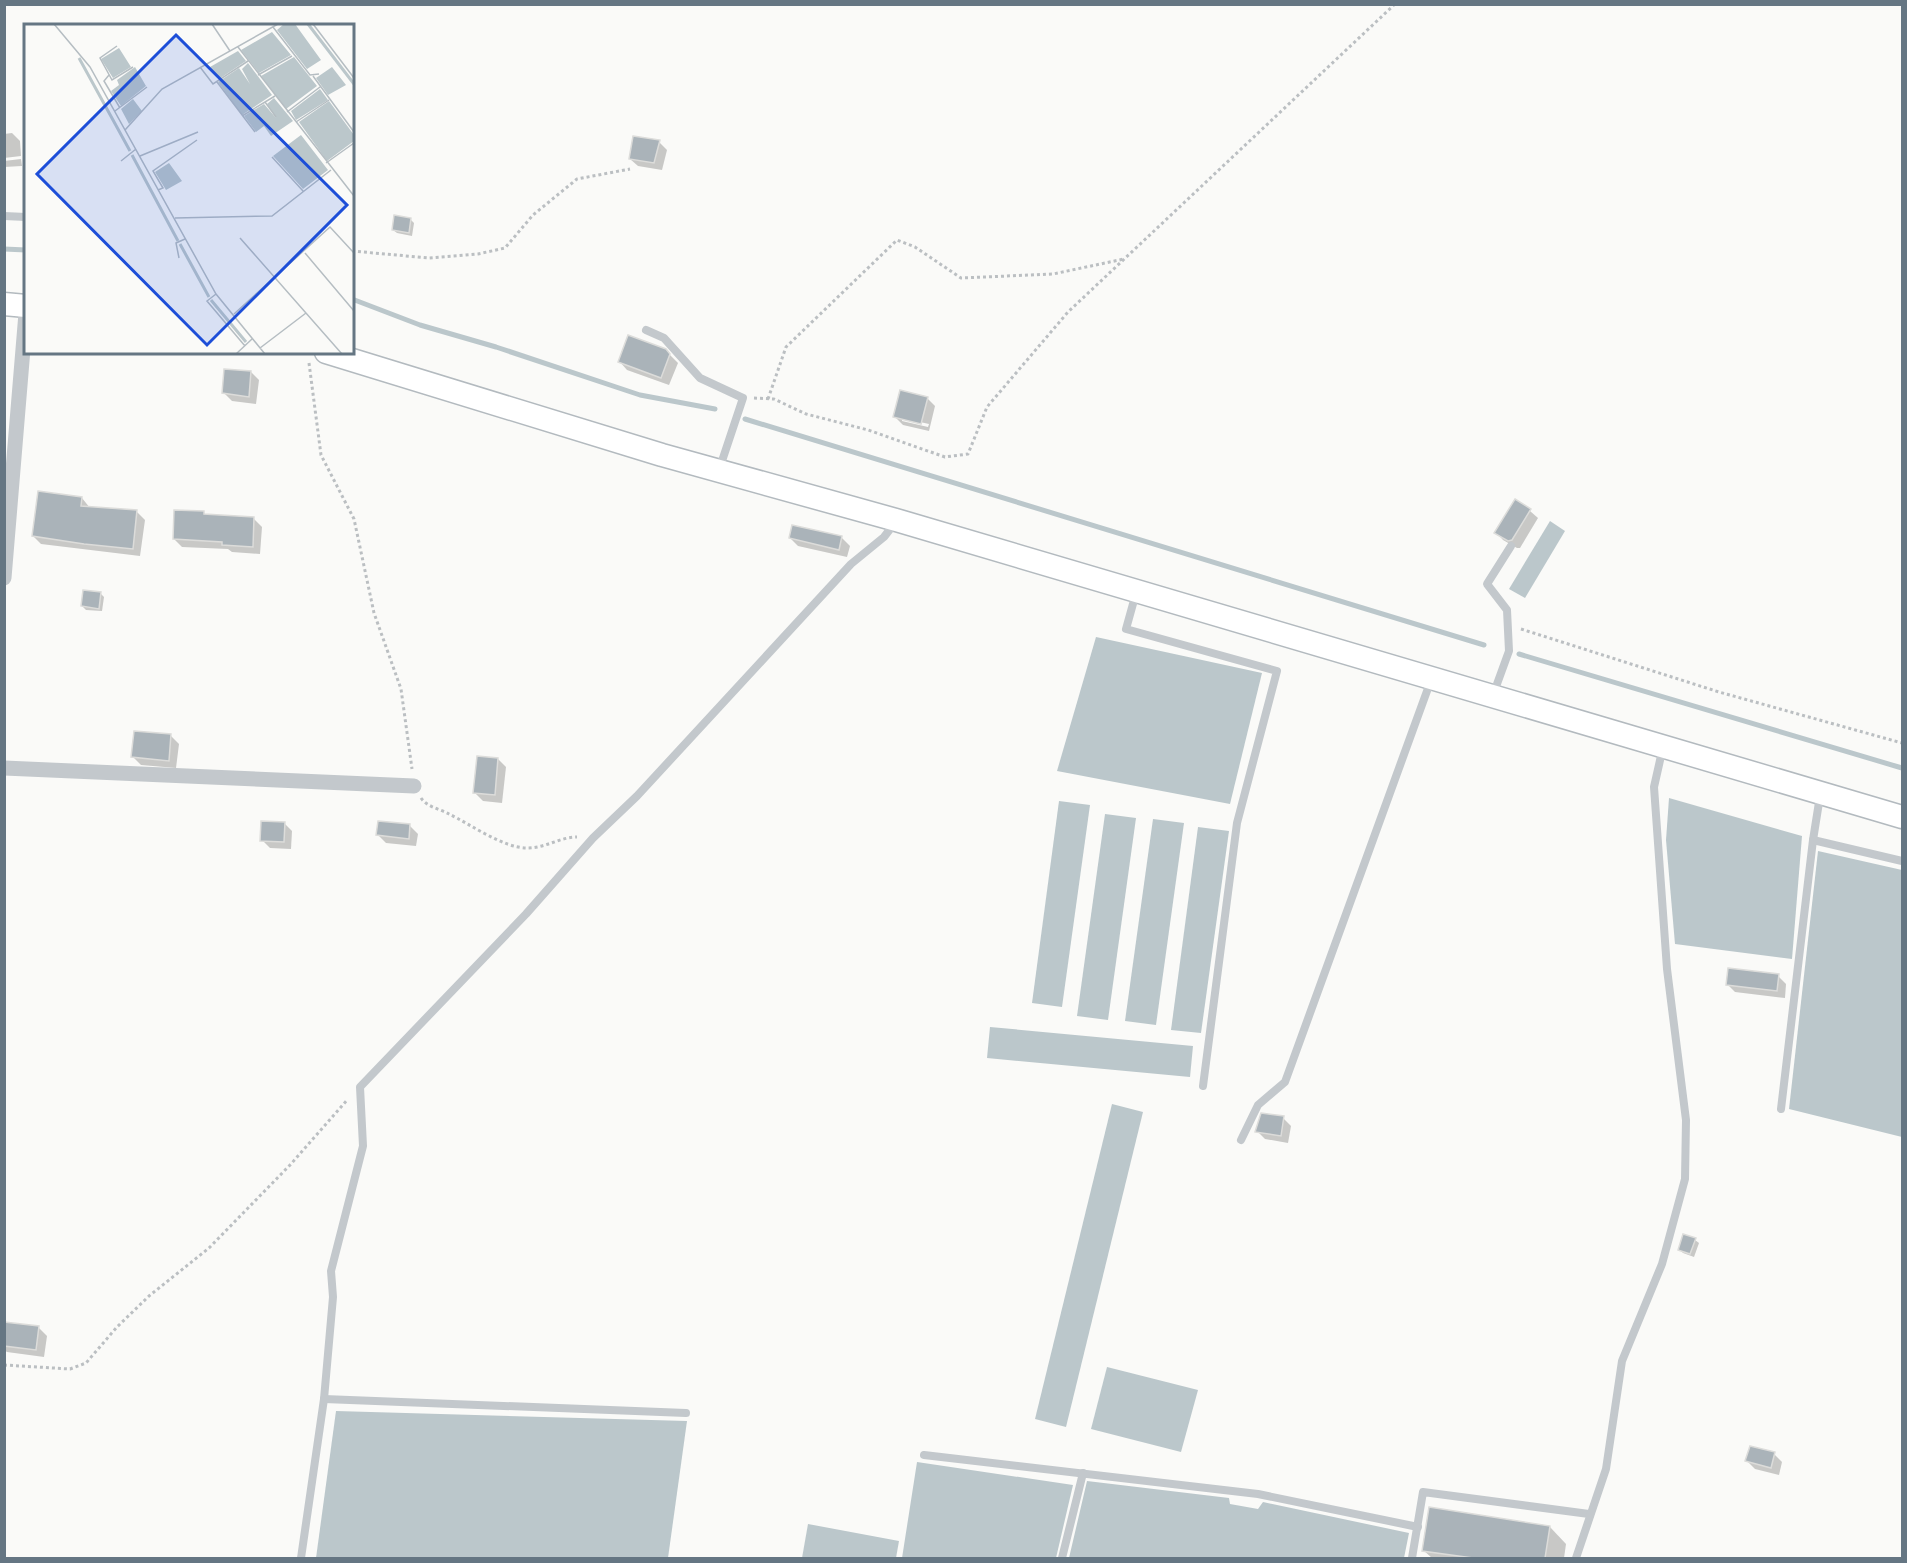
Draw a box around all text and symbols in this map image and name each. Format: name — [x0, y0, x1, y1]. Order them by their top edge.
inset map — [24, 24, 354, 354]

